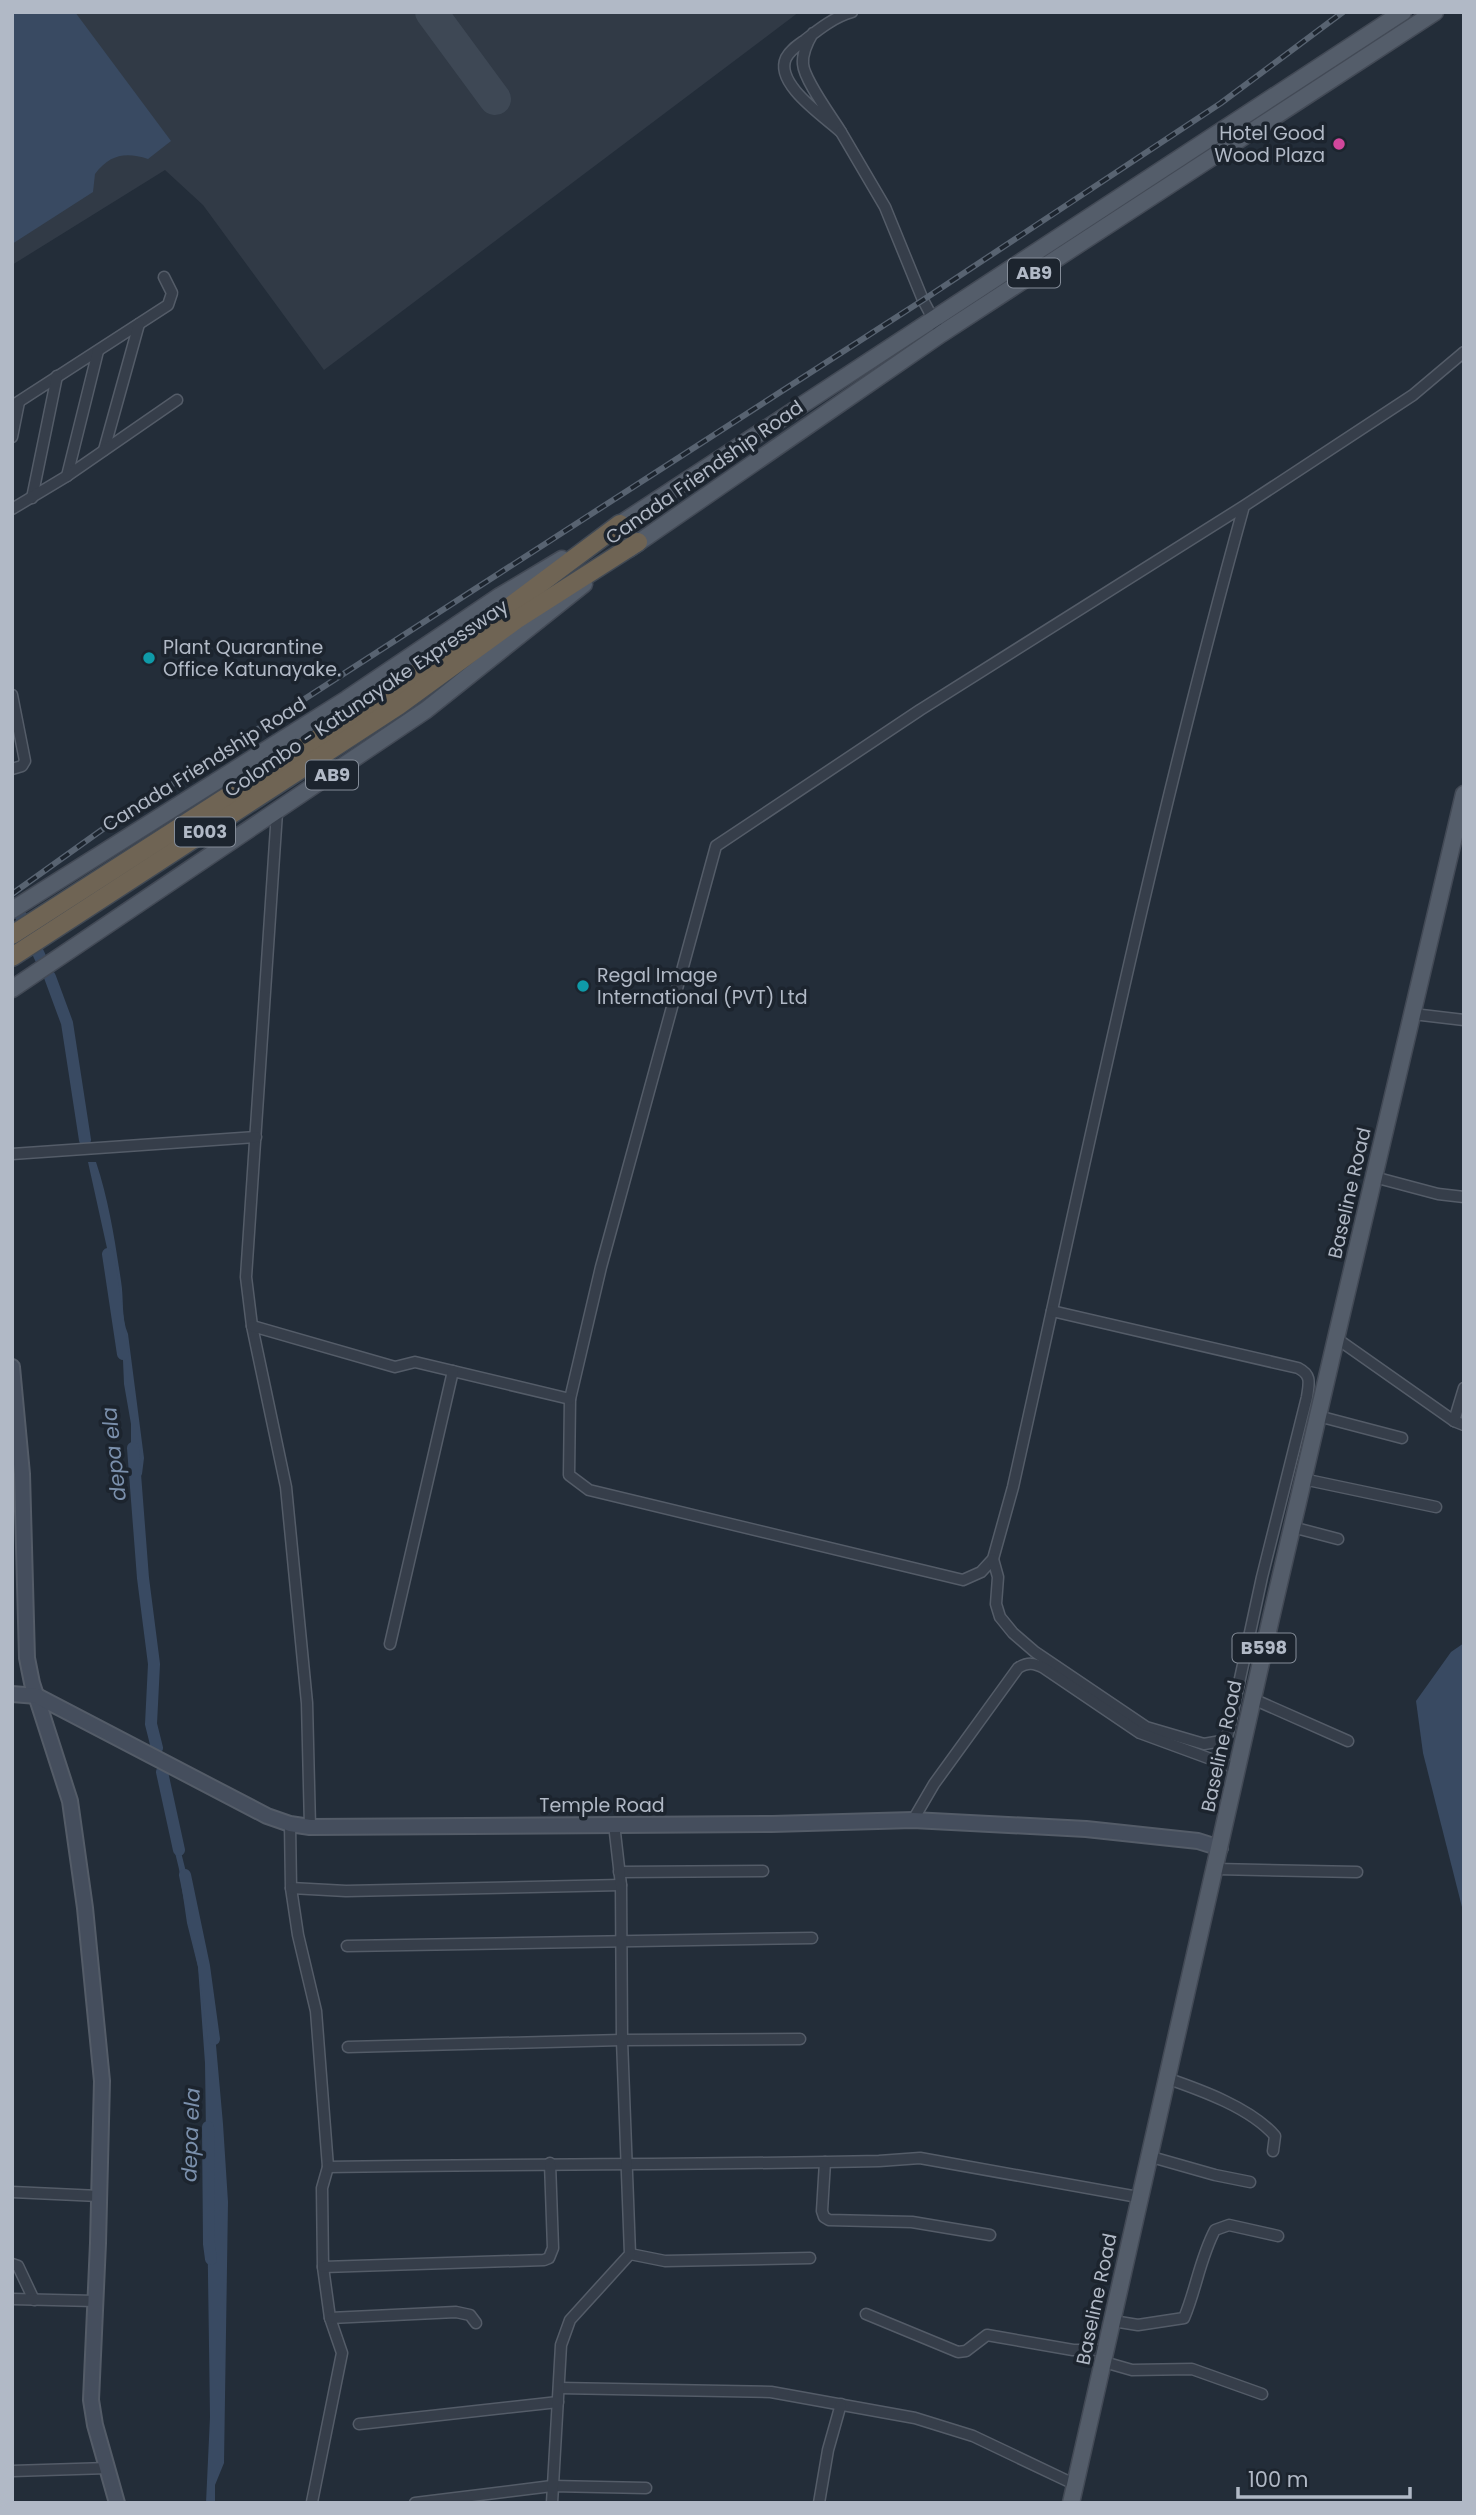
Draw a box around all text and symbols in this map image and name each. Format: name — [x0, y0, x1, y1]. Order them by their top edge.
place label: Hotel Good Wood Plaza — [1214, 120, 1325, 169]
marker: Hotel Good Wood Plaza — [1331, 136, 1347, 152]
road number: AB9 — [1008, 258, 1060, 288]
street label: Canada Friendship Road — [600, 394, 808, 551]
street label: Colombo - Katunayake Expressway — [219, 593, 514, 804]
place label: Plant Quarantine Office Katunayake. — [163, 634, 341, 683]
marker: Plant Quarantine Office Katunayake. — [141, 650, 157, 666]
street label: Canada Friendship Road — [97, 691, 311, 838]
road number: AB9 — [306, 760, 358, 790]
road number: E003 — [175, 818, 235, 846]
place label: Regal Image International (PVT) Ltd — [597, 962, 808, 1011]
marker: Regal Image International (PVT) Ltd — [575, 978, 591, 994]
street label: Baseline Road — [1321, 1125, 1378, 1261]
water label: depa ela — [94, 1406, 133, 1502]
road number: B598 — [1232, 1633, 1296, 1662]
street label: Baseline Road — [1194, 1678, 1249, 1814]
street label: Temple Road — [539, 1792, 665, 1819]
water label: depa ela — [174, 2087, 207, 2183]
street label: Baseline Road — [1069, 2231, 1124, 2367]
scale bar — [1238, 2456, 1410, 2500]
text: 100 m — [1248, 2465, 1308, 2494]

